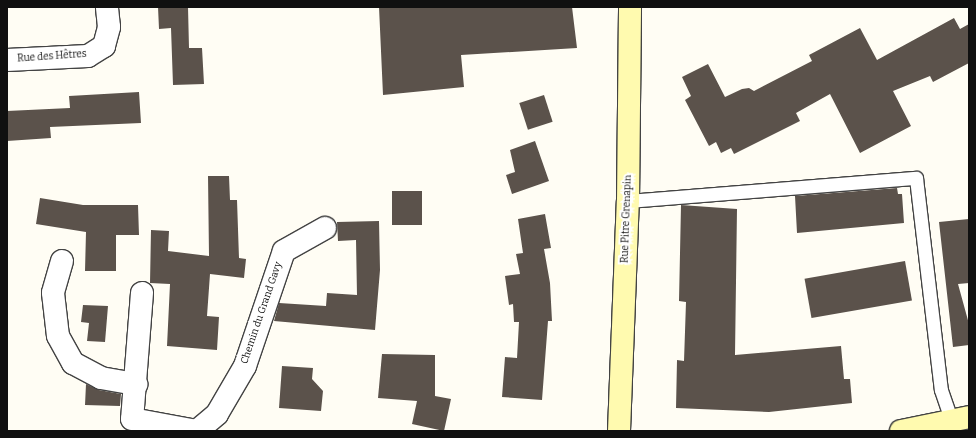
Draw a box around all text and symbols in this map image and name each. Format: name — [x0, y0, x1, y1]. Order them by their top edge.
street label: Rue des Hêtres — [17, 49, 87, 65]
street label: Rue Pitre Grenapin — [619, 175, 635, 263]
street label: Chemin du Grand Gavy — [239, 260, 285, 366]

